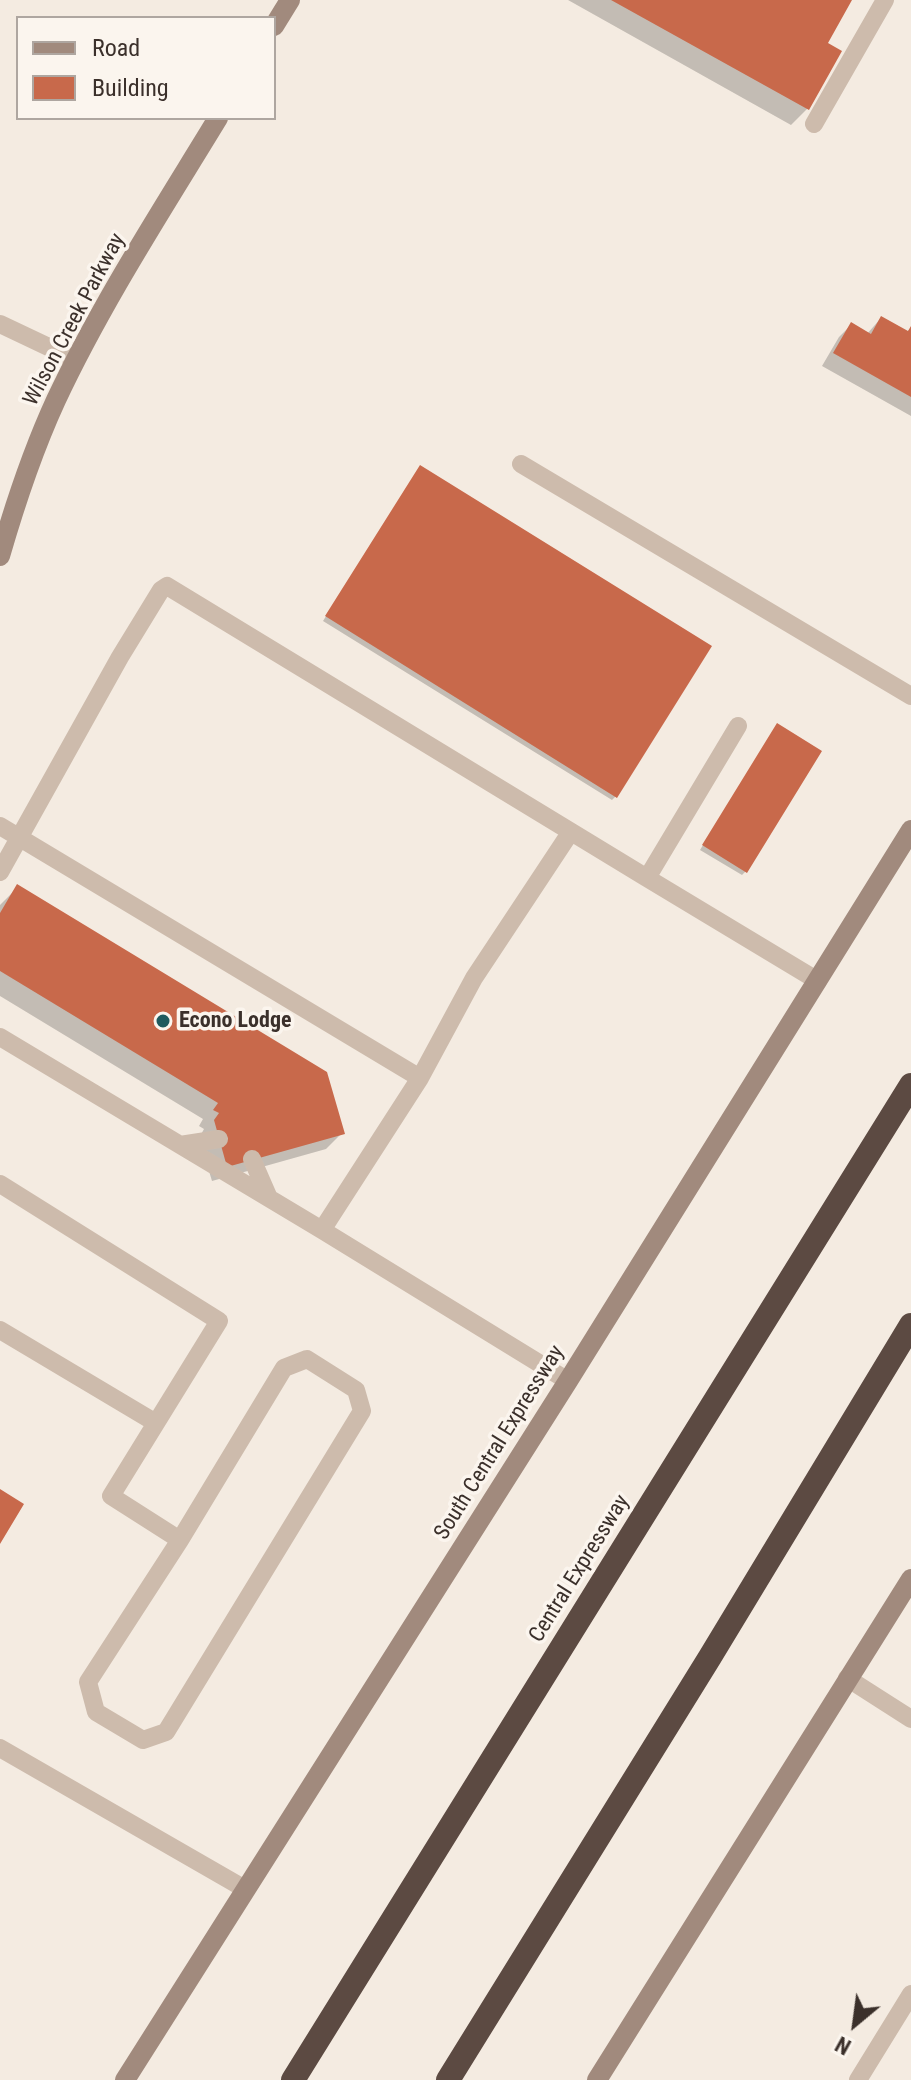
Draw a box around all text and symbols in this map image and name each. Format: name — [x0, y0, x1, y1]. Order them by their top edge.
legend — [16, 16, 276, 120]
text: Road — [92, 34, 140, 62]
text: Building — [92, 74, 169, 102]
street label: Wilson Creek Parkway — [18, 229, 132, 411]
place label: Econo Lodge — [179, 1008, 291, 1034]
marker: Econo Lodge — [154, 1012, 172, 1030]
street label: South Central Expressway — [429, 1341, 571, 1545]
street label: Central Expressway — [524, 1490, 636, 1648]
north arrow — [815, 1984, 895, 2064]
text: N — [831, 2031, 855, 2060]

